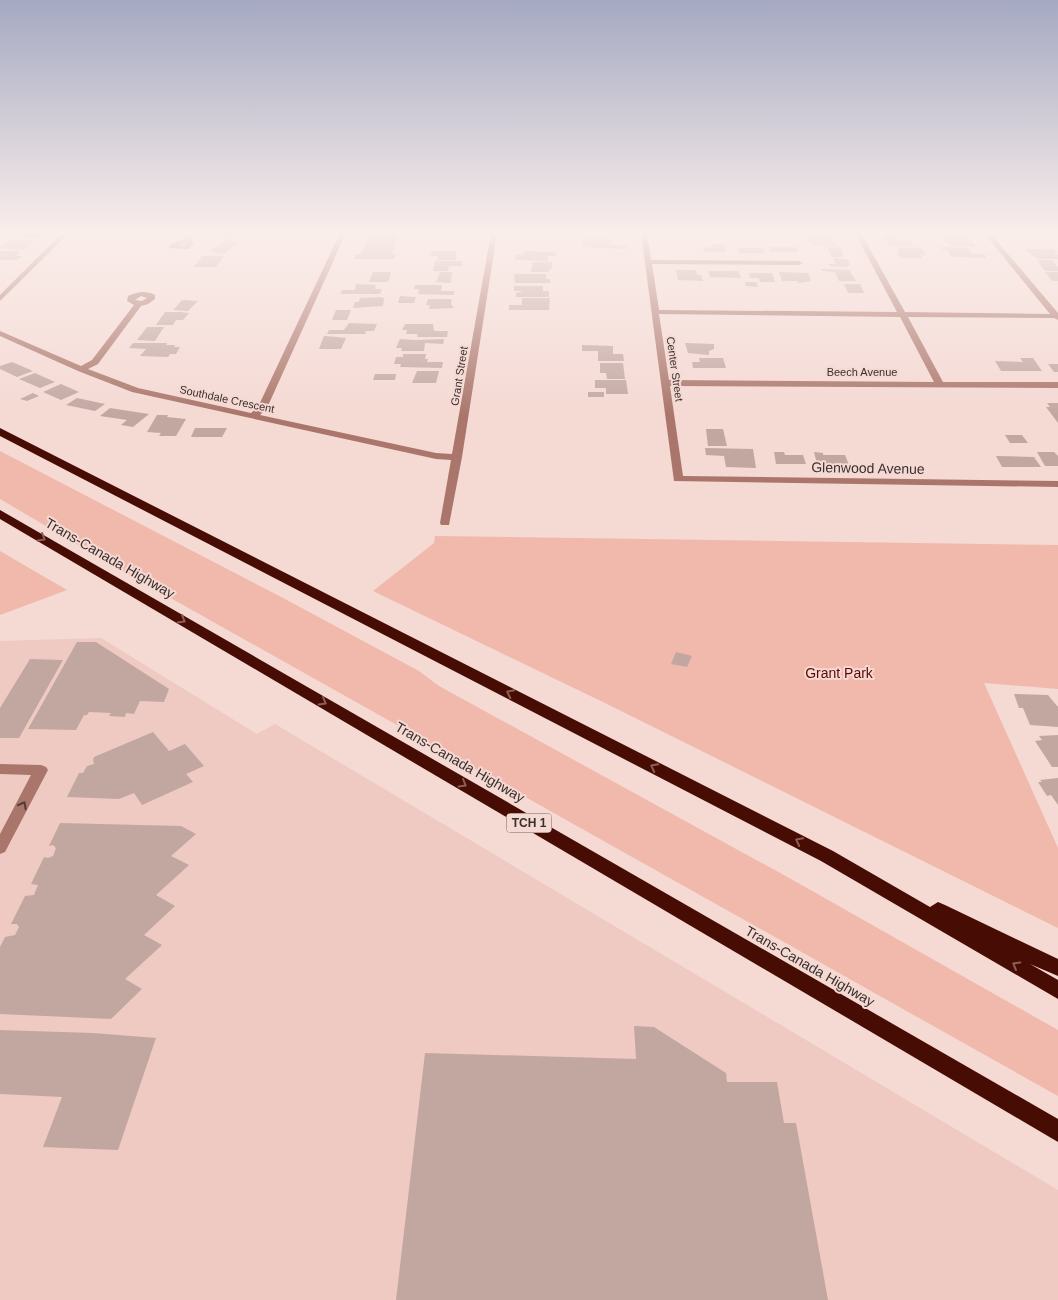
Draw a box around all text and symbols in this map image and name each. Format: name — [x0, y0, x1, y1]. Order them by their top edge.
street label: Center Street — [665, 336, 685, 402]
street label: Grant Street — [448, 345, 470, 407]
street label: Beech Avenue — [827, 366, 897, 378]
street label: Southdale Crescent — [178, 383, 276, 415]
street label: Glenwood Avenue — [811, 459, 925, 477]
street label: Trans-Canada Highway — [43, 514, 177, 602]
one-way arrow — [37, 532, 46, 542]
one-way arrow — [177, 614, 186, 624]
park label: Grant Park — [805, 665, 874, 681]
one-way arrow — [506, 689, 515, 699]
one-way arrow — [317, 696, 326, 706]
street label: Trans-Canada Highway — [393, 718, 527, 806]
one-way arrow — [650, 763, 659, 773]
one-way arrow — [458, 778, 467, 788]
one-way arrow — [17, 801, 27, 810]
road number: TCH 1 — [506, 814, 552, 832]
one-way arrow — [795, 837, 804, 847]
street label: Trans-Canada Highway — [743, 922, 877, 1010]
one-way arrow — [1012, 962, 1021, 972]

